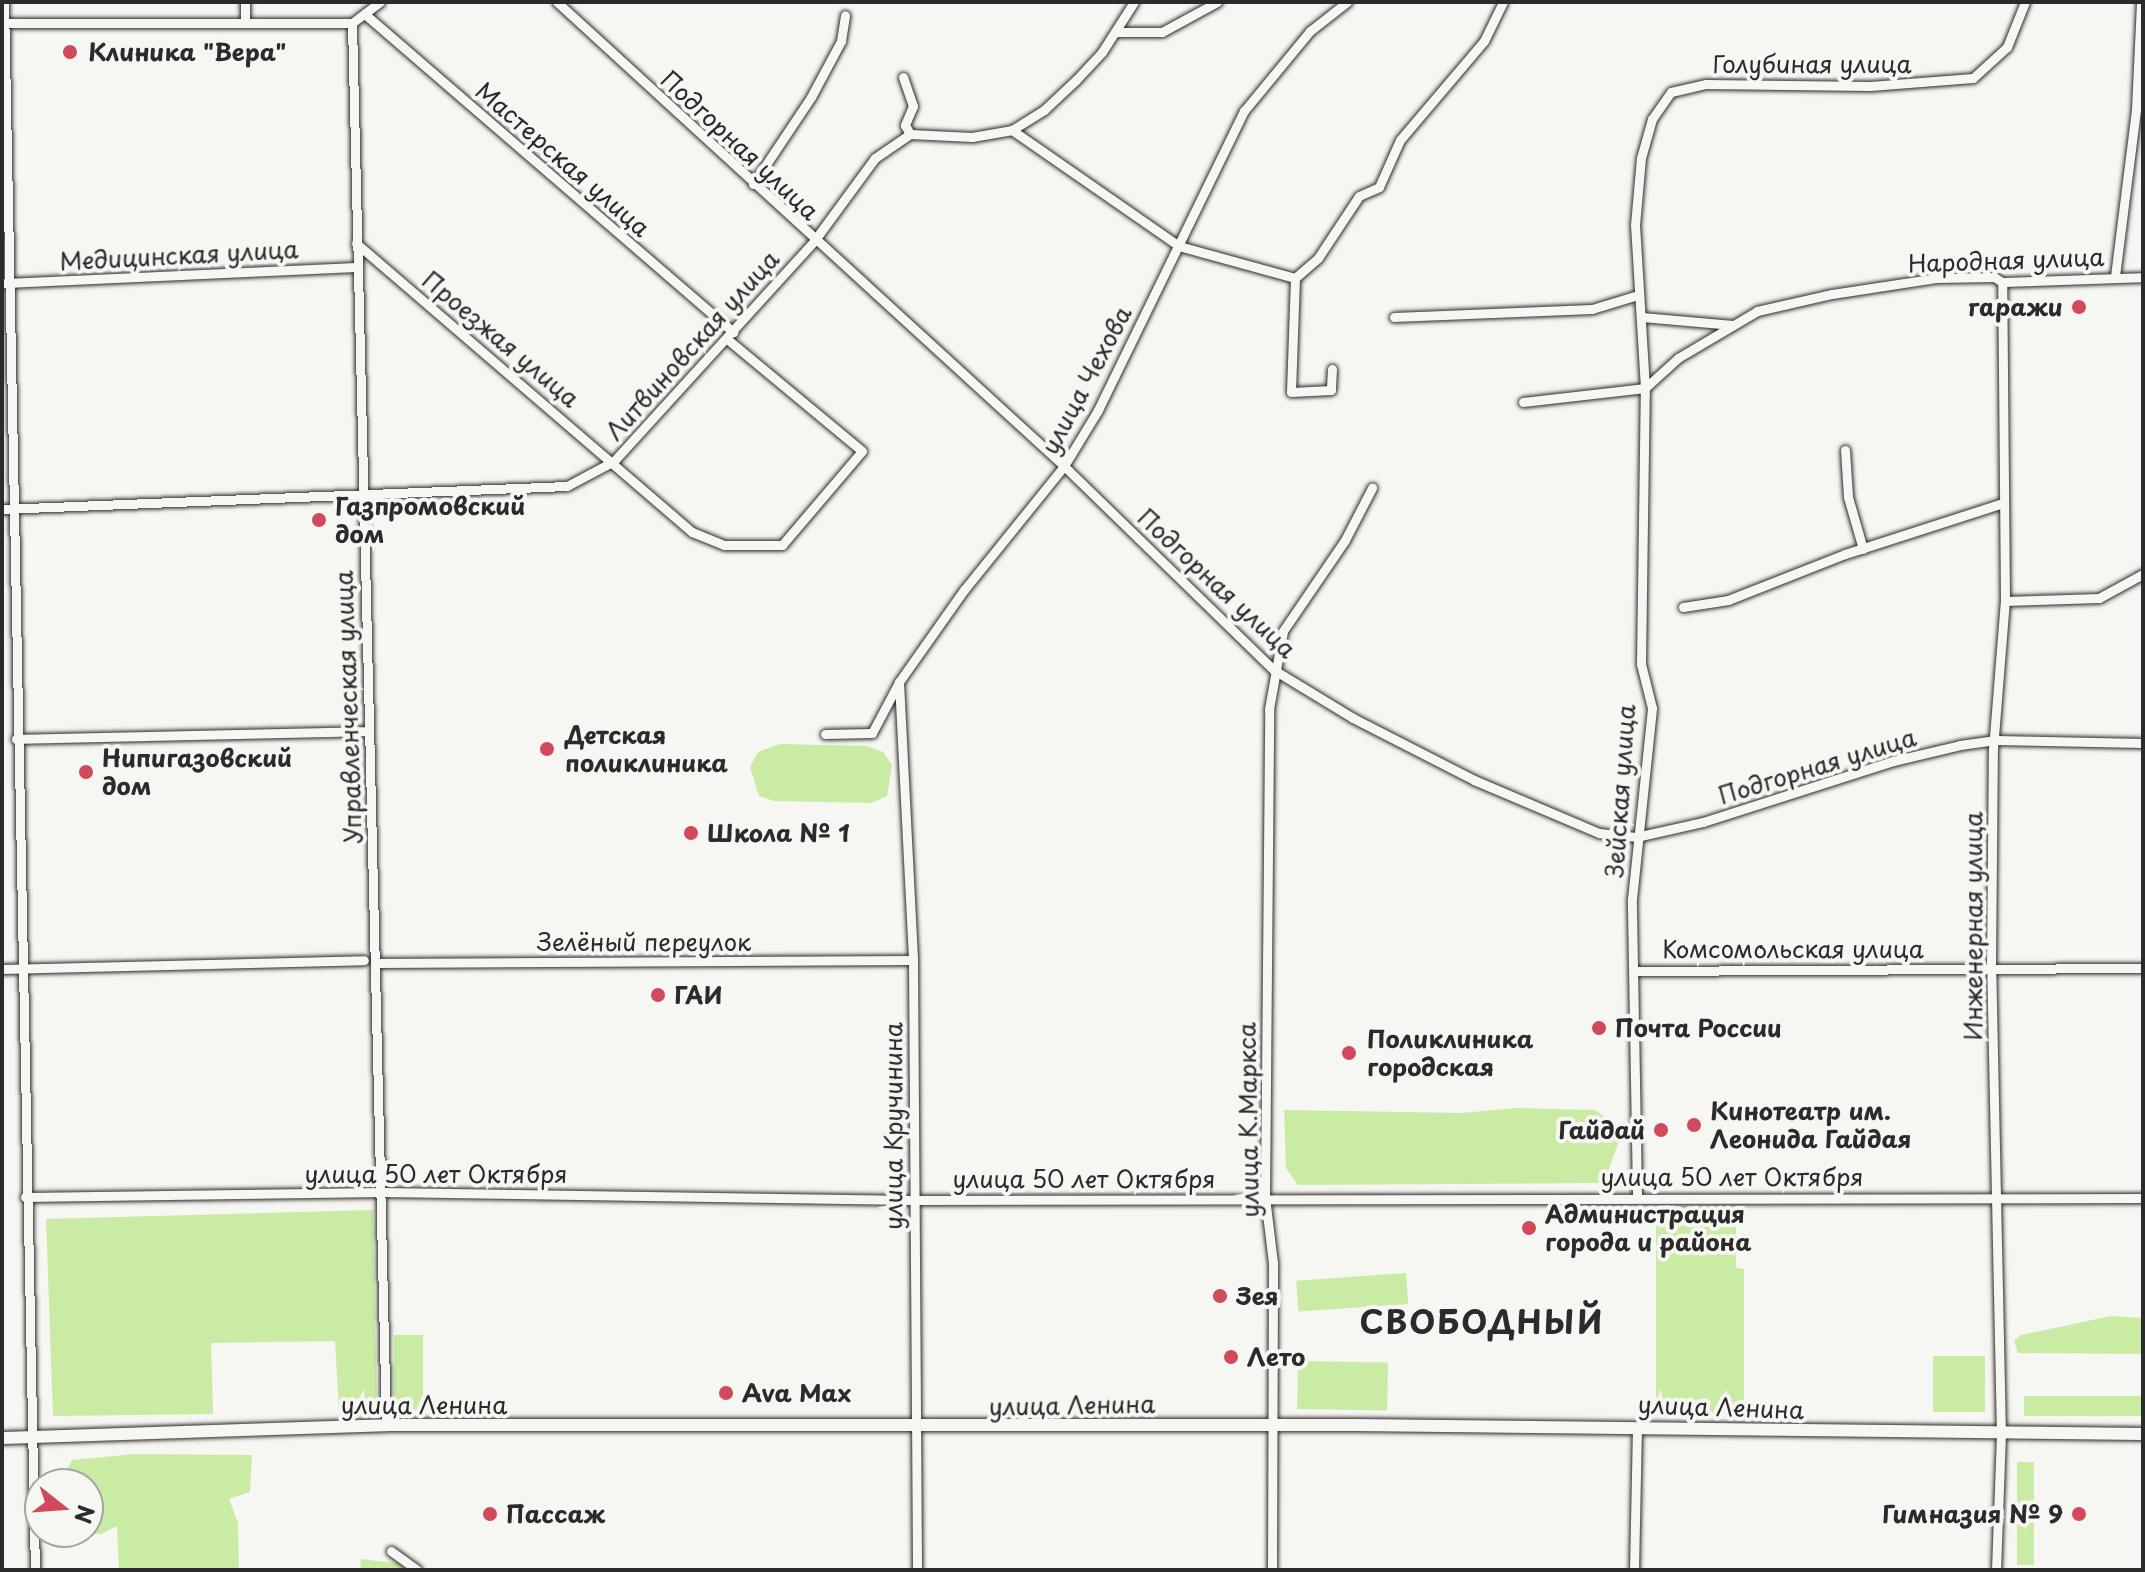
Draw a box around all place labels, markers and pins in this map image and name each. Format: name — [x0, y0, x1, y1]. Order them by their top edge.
place label: Клиника "Вера" — [88, 38, 287, 66]
marker: Клиника "Вера" — [59, 41, 81, 63]
place label: гаражи — [1968, 293, 2063, 321]
marker: гаражи — [2070, 298, 2088, 316]
place label: Газпромовский дом — [335, 492, 525, 548]
marker: Газпромовский дом — [310, 511, 328, 529]
place label: Детская поликлиника — [565, 721, 728, 777]
marker: Детская поликлиника — [536, 738, 558, 760]
place label: Нипигазовский дом — [102, 744, 292, 800]
marker: Нипигазовский дом — [77, 763, 95, 781]
place label: Школа № 1 — [707, 819, 851, 847]
marker: Школа № 1 — [682, 824, 700, 842]
place label: ГАИ — [674, 981, 723, 1009]
marker: ГАИ — [649, 986, 667, 1004]
place label: Почта России — [1615, 1014, 1782, 1042]
marker: Почта России — [1590, 1019, 1608, 1037]
place label: Поликлиника городская — [1367, 1025, 1533, 1081]
marker: Поликлиника городская — [1338, 1042, 1360, 1064]
place label: Кинотеатр им. Леонида Гайдая — [1710, 1097, 1912, 1153]
place label: Гайдай — [1558, 1116, 1645, 1144]
marker: Кинотеатр им. Леонида Гайдая — [1685, 1116, 1703, 1134]
marker: Гайдай — [1652, 1121, 1670, 1139]
place label: Администрация города и района — [1545, 1200, 1752, 1256]
marker: Администрация города и района — [1520, 1219, 1538, 1237]
place label: Зея — [1236, 1282, 1279, 1310]
marker: Зея — [1211, 1287, 1229, 1305]
place label: Лето — [1247, 1343, 1305, 1371]
marker: Лето — [1222, 1348, 1240, 1366]
place label: Ava Max — [742, 1379, 850, 1407]
marker: Ava Max — [717, 1384, 735, 1402]
place label: Пассаж — [506, 1500, 605, 1528]
place label: Гимназия № 9 — [1882, 1500, 2063, 1528]
marker: Пассаж — [481, 1505, 499, 1523]
marker: Гимназия № 9 — [2070, 1505, 2088, 1523]

